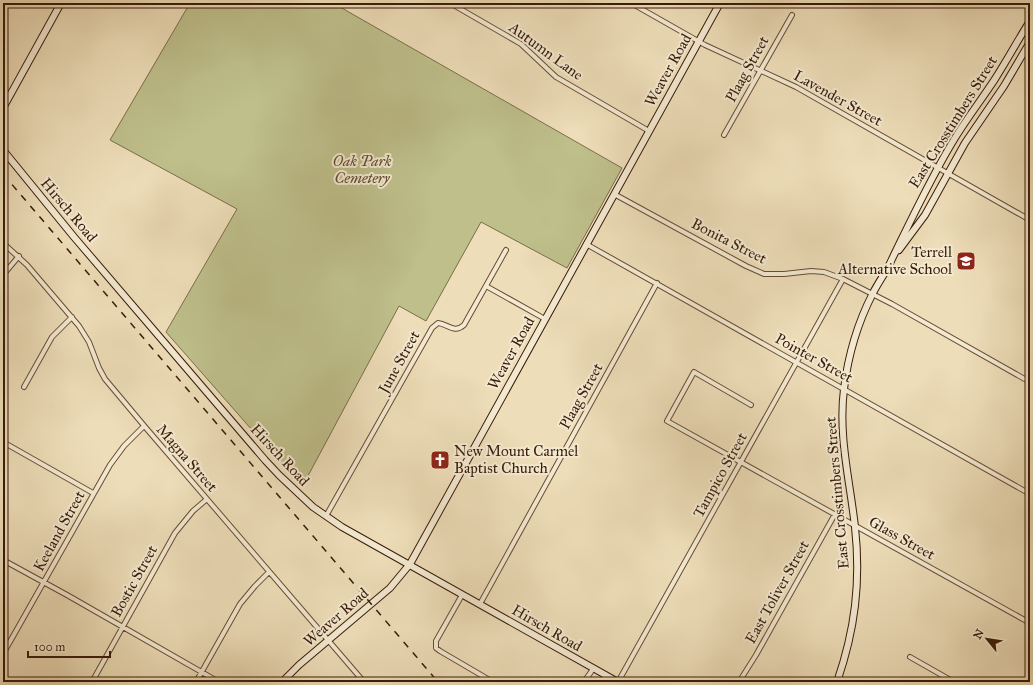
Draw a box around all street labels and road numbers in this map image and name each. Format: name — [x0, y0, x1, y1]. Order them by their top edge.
street label: Autumn Lane — [505, 18, 586, 84]
street label: Weaver Road — [641, 30, 696, 109]
street label: Plaag Street — [721, 32, 773, 105]
street label: East Crosstimbers Street — [905, 52, 1001, 191]
street label: Lavender Street — [791, 66, 886, 130]
street label: Hirsch Road — [37, 174, 101, 246]
street label: Bonita Street — [688, 214, 770, 268]
street label: Weaver Road — [484, 313, 539, 392]
street label: June Street — [374, 327, 425, 399]
street label: Pointer Street — [772, 329, 856, 387]
street label: Plaag Street — [555, 359, 607, 432]
street label: East Crosstimbers Street — [821, 416, 853, 570]
street label: Magna Street — [153, 420, 222, 496]
street label: Hirsch Road — [247, 420, 314, 490]
street label: Tampico Street — [689, 429, 751, 521]
street label: Keeland Street — [29, 487, 89, 575]
street label: Glass Street — [866, 512, 939, 564]
street label: East Toliver Street — [741, 537, 813, 647]
street label: Bostic Street — [107, 541, 161, 620]
street label: Weaver Road — [300, 584, 373, 650]
street label: Hirsch Road — [509, 601, 586, 656]

